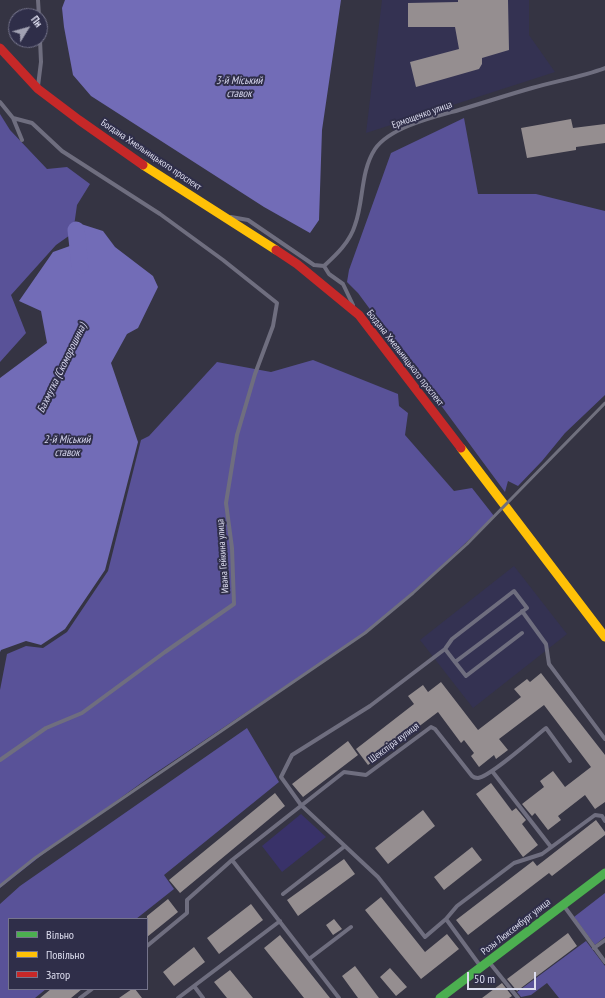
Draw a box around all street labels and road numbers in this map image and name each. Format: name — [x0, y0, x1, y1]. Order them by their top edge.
street label: Ермощенко улица — [390, 99, 454, 131]
street label: Богдана Хмельницького проспект — [98, 117, 204, 193]
street label: Богдана Хмельницького проспект — [364, 308, 446, 408]
street label: Ивана Гейкина улица — [214, 518, 232, 594]
street label: Шекспіра вулиця — [367, 720, 421, 766]
street label: Розы Люксембург улица — [479, 896, 553, 958]

